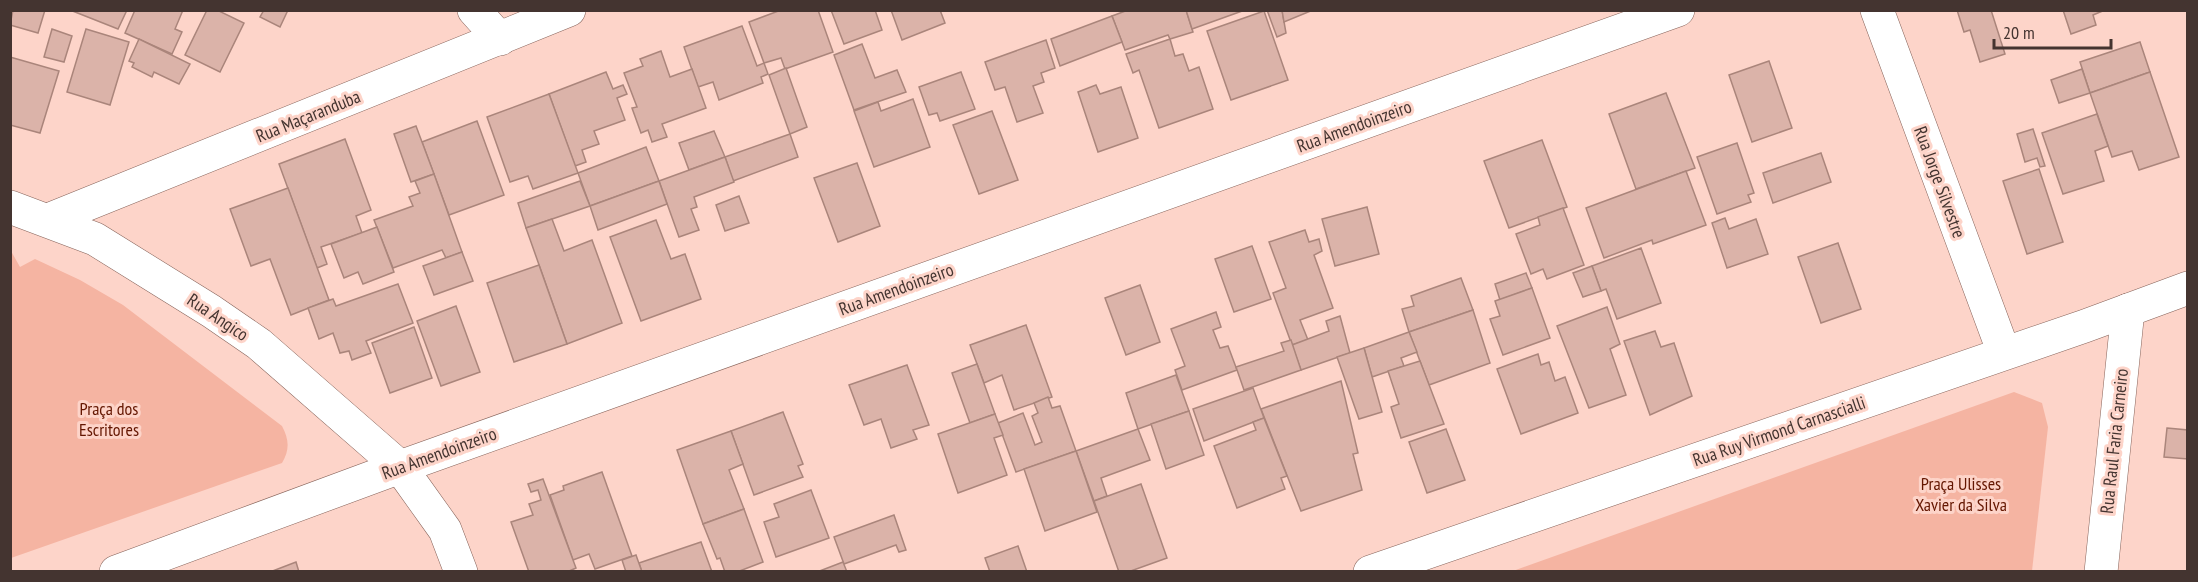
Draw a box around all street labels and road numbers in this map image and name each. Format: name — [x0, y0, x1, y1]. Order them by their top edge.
street label: Rua Maçaranduba — [253, 85, 363, 147]
street label: Rua Amendoinzeiro — [1294, 95, 1415, 157]
street label: Rua Jorge Silvestre — [1909, 123, 1971, 241]
street label: Rua Amendoinzeiro — [836, 258, 957, 320]
street label: Rua Angico — [183, 288, 253, 346]
street label: Rua Raul Faria Carneiro — [2095, 367, 2133, 515]
street label: Rua Ruy Virmond Carnascialli — [1690, 391, 1868, 471]
street label: Rua Amendoinzeiro — [379, 422, 500, 484]

